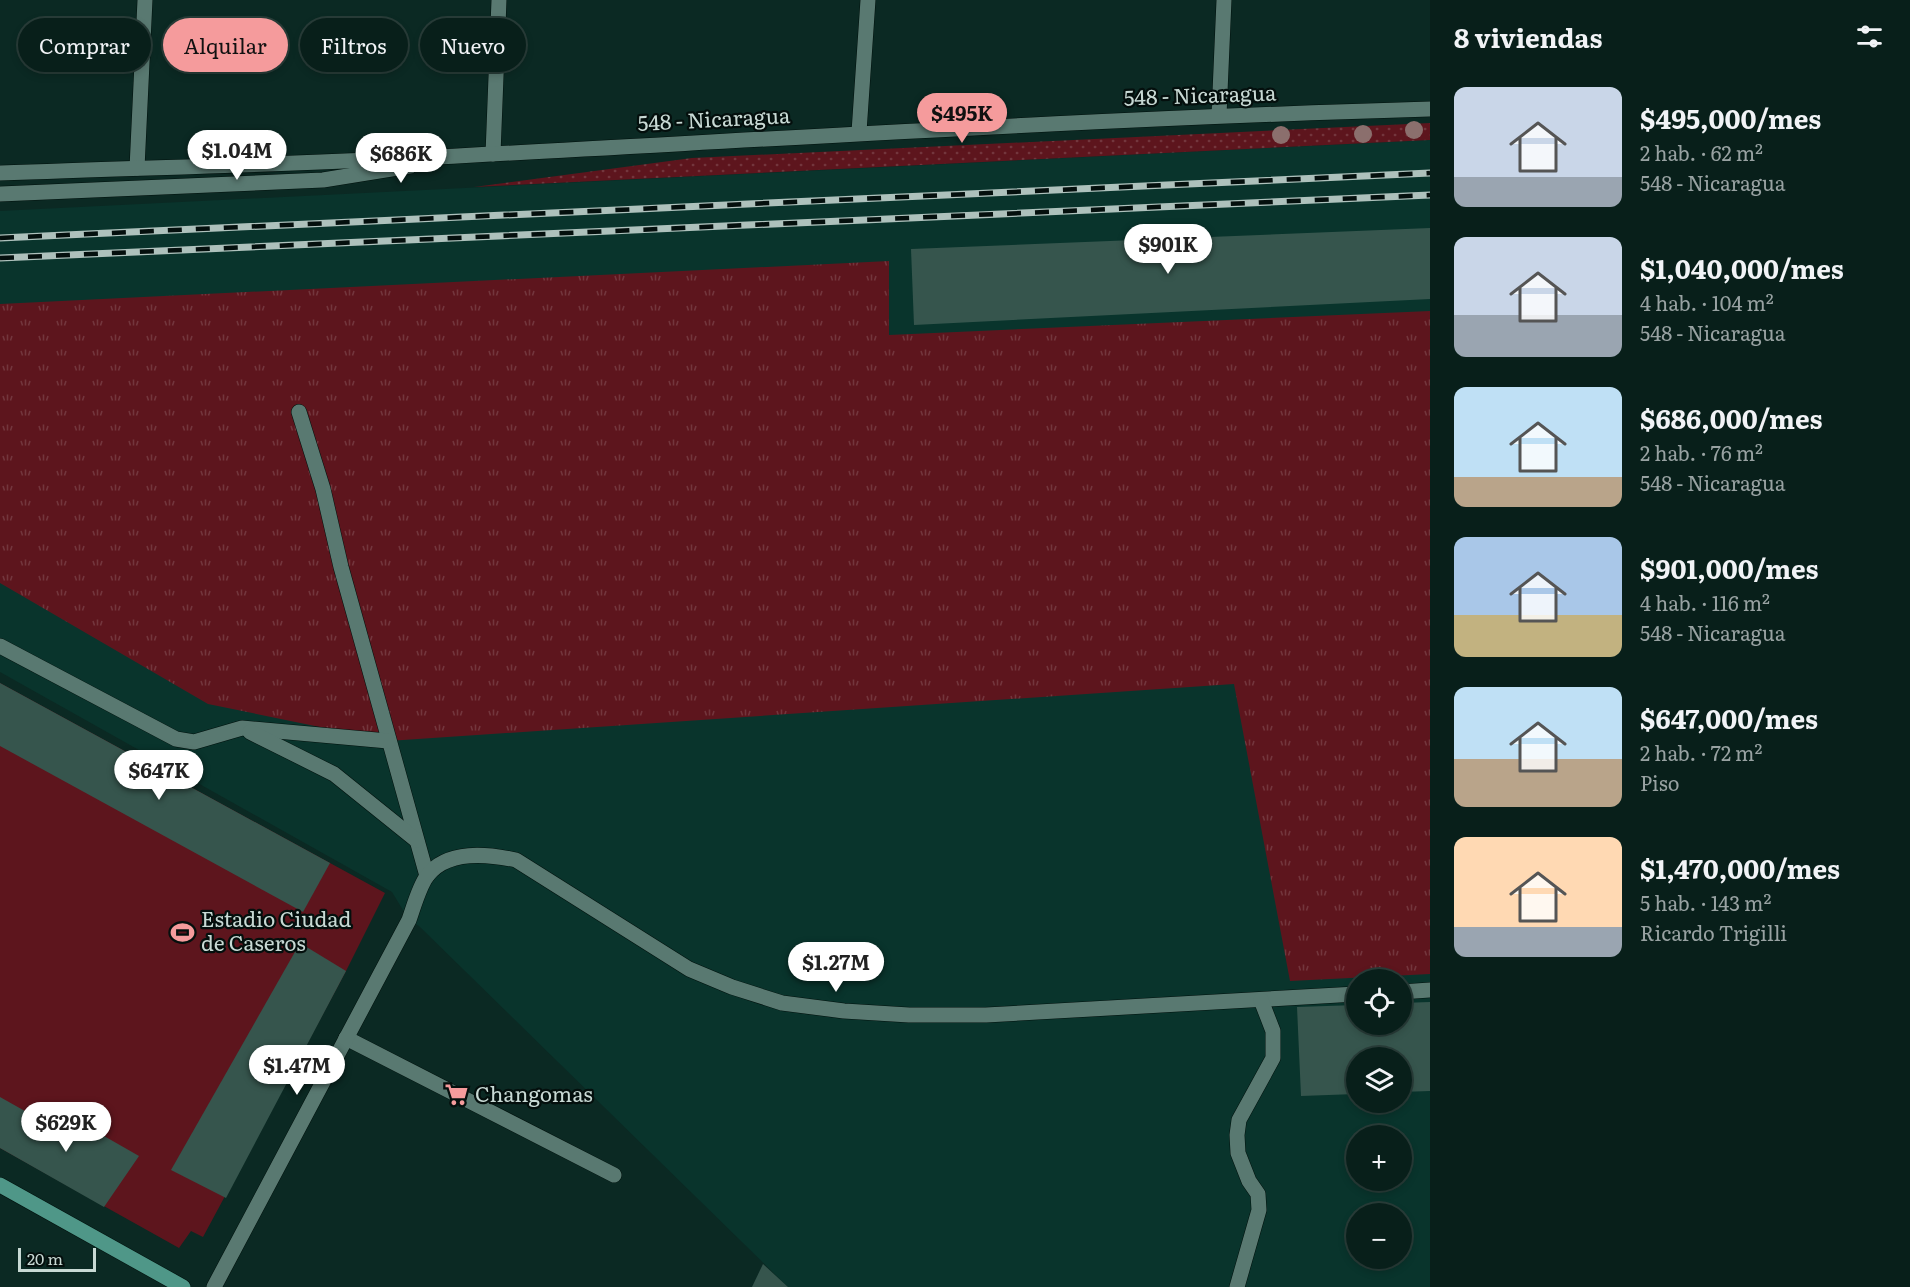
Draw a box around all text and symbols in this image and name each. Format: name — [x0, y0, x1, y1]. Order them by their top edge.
text: 8 viviendas — [1454, 17, 1602, 56]
chip: Comprar — [18, 18, 151, 72]
chip: Alquilar — [163, 18, 288, 72]
chip: Filtros — [300, 18, 408, 72]
chip: Nuevo — [420, 18, 526, 72]
icon: filters — [1853, 20, 1886, 53]
street label: 548 - Nicaragua — [1123, 75, 1277, 112]
pin: $495K — [920, 93, 1004, 144]
text: $495K — [931, 97, 993, 127]
street label: 548 - Nicaragua — [637, 98, 792, 137]
text: $495,000/mes — [1640, 98, 1821, 137]
icon: home — [1502, 111, 1574, 183]
pin: $1.04M — [188, 130, 286, 181]
pin: $686K — [359, 133, 443, 184]
text: $1.04M — [202, 134, 272, 164]
text: $686K — [370, 137, 432, 167]
text: 2 hab. · 62 m² — [1640, 137, 1763, 167]
text: 548 - Nicaragua — [1640, 167, 1785, 197]
pin: $901K — [1126, 224, 1210, 275]
text: $901K — [1138, 228, 1198, 258]
text: $1,040,000/mes — [1640, 248, 1844, 287]
icon: home — [1502, 261, 1574, 333]
text: 4 hab. · 104 m² — [1640, 287, 1774, 317]
text: 548 - Nicaragua — [1640, 317, 1785, 347]
text: $686,000/mes — [1640, 398, 1822, 437]
icon: home — [1502, 411, 1574, 483]
text: 2 hab. · 76 m² — [1640, 437, 1763, 467]
text: 548 - Nicaragua — [1640, 467, 1785, 497]
text: $901,000/mes — [1640, 548, 1818, 587]
icon: home — [1502, 561, 1574, 633]
text: 4 hab. · 116 m² — [1640, 587, 1770, 617]
text: 548 - Nicaragua — [1640, 617, 1785, 647]
text: $647,000/mes — [1640, 698, 1818, 737]
icon: home — [1502, 711, 1574, 783]
text: 2 hab. · 72 m² — [1640, 737, 1762, 767]
pin: $647K — [117, 750, 201, 801]
text: $647K — [128, 754, 190, 784]
text: Piso — [1640, 767, 1679, 797]
text: $1,470,000/mes — [1640, 848, 1840, 887]
icon: home — [1502, 861, 1574, 933]
text: 5 hab. · 143 m² — [1640, 887, 1771, 917]
place label: Estadio Ciudad de Caseros — [201, 902, 352, 957]
text: Ricardo Trigilli — [1640, 917, 1787, 947]
sports icon: Estadio Ciudad de Caseros — [170, 919, 196, 945]
pin: $1.27M — [787, 942, 885, 993]
text: $1.27M — [802, 946, 870, 976]
map controls — [1346, 969, 1412, 1269]
button: locate — [1346, 969, 1412, 1035]
pin: $1.47M — [248, 1045, 346, 1096]
button: layers — [1346, 1047, 1412, 1113]
text: $1.47M — [263, 1049, 331, 1079]
place label: Changomas — [475, 1077, 593, 1108]
supermarket icon: Changomas — [444, 1082, 470, 1108]
pin: $629K — [24, 1102, 108, 1153]
text: $629K — [35, 1106, 97, 1136]
button: + — [1346, 1125, 1412, 1191]
button: − — [1346, 1203, 1412, 1269]
scale bar — [18, 1245, 96, 1272]
text: 20 m — [27, 1246, 63, 1270]

